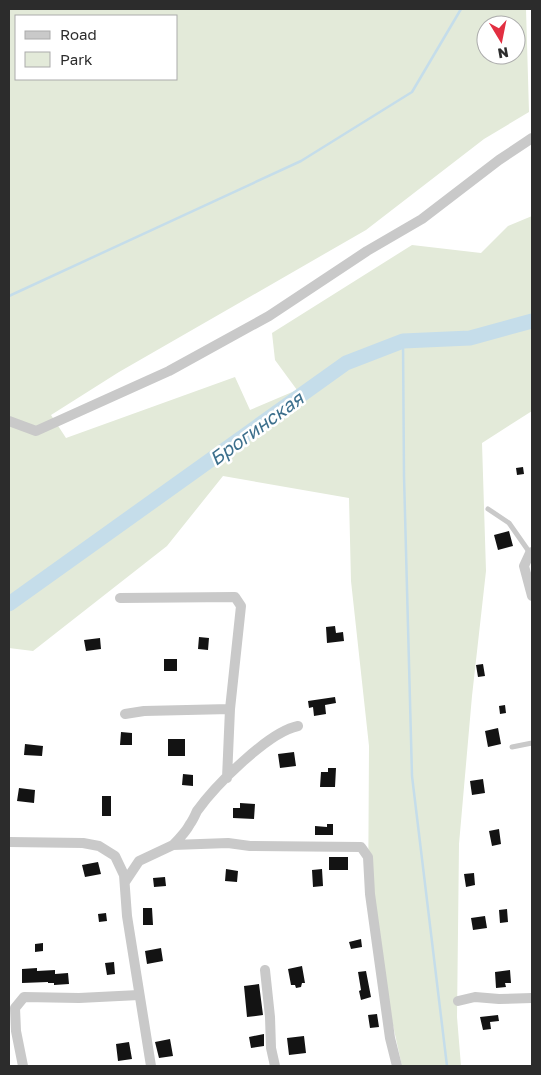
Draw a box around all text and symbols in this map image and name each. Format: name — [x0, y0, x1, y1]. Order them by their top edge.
legend — [15, 15, 178, 80]
north arrow — [476, 15, 526, 65]
text: Road — [60, 25, 97, 43]
text: N — [497, 44, 510, 63]
text: Park — [60, 50, 93, 68]
water label: Брогинская — [205, 386, 308, 470]

